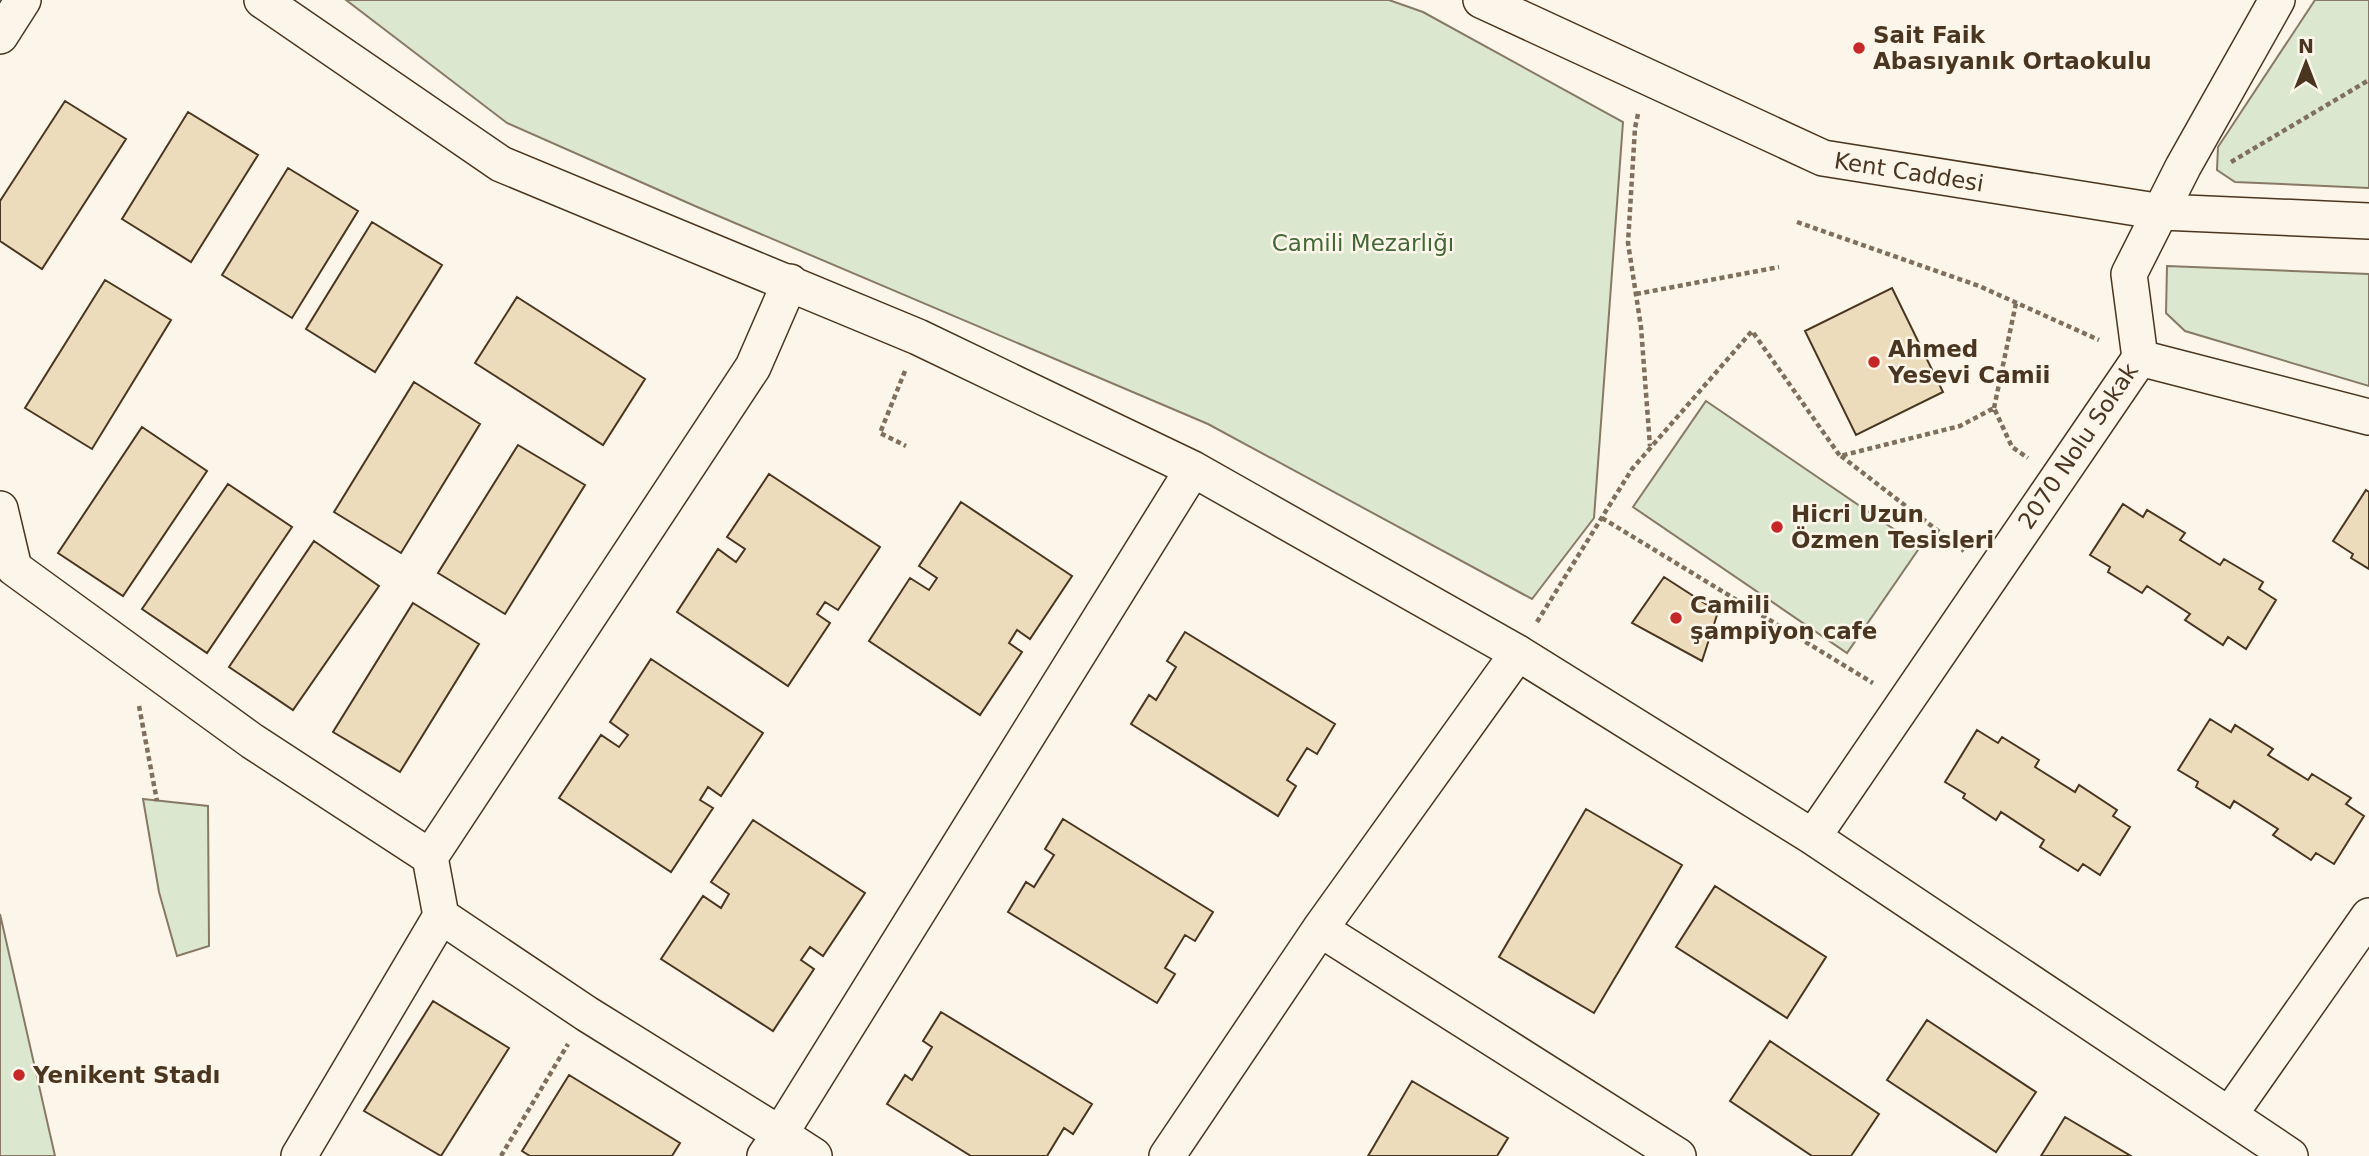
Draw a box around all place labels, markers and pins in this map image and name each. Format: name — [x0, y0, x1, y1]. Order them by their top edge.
place label: Sait Faik Abasıyanık Ortaokulu — [1873, 22, 2152, 74]
marker: Sait Faik Abasıyanık Ortaokulu — [1851, 40, 1867, 56]
place label: Ahmed Yesevi Camii — [1887, 336, 2050, 388]
marker: Ahmed Yesevi Camii — [1866, 354, 1882, 370]
place label: Hicri Uzun Özmen Tesisleri — [1791, 501, 1994, 553]
marker: Hicri Uzun Özmen Tesisleri — [1769, 519, 1785, 535]
place label: Camili şampiyon cafe — [1690, 592, 1877, 644]
marker: Camili şampiyon cafe — [1668, 610, 1684, 626]
place label: Yenikent Stadı — [32, 1062, 220, 1088]
marker: Yenikent Stadı — [11, 1067, 27, 1083]

